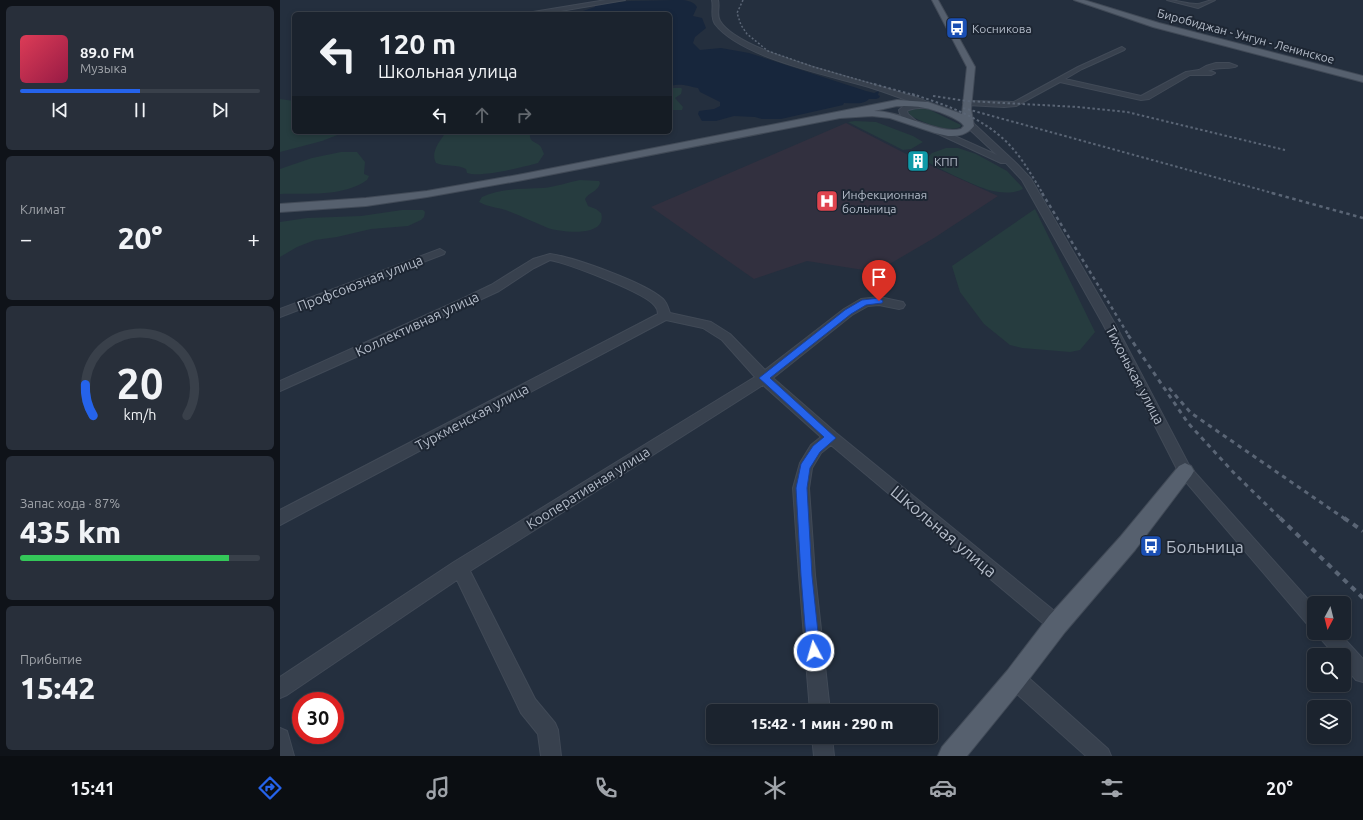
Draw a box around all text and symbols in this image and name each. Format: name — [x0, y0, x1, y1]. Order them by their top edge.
street label: Биробиджан - Унгун - Ленинское — [1156, 6, 1336, 66]
bus stop icon: Косникова — [944, 15, 970, 41]
place label: Косникова — [972, 22, 1032, 35]
icon: left — [312, 28, 364, 80]
text: 120 m — [378, 28, 456, 59]
text: 89.0 FM — [80, 44, 134, 61]
text: Музыка — [80, 61, 127, 75]
text: Школьная улица — [378, 61, 518, 81]
icon: previous — [49, 99, 71, 121]
icon: pause — [129, 99, 151, 121]
icon: next — [209, 99, 231, 121]
icon: left — [429, 104, 451, 126]
icon: ahead — [471, 104, 493, 126]
icon: right — [513, 104, 535, 126]
building icon: КПП — [905, 148, 931, 174]
place label: КПП — [934, 155, 958, 168]
hospital icon: Инфекционная больница — [814, 188, 840, 214]
place label: Инфекционная больница — [842, 188, 927, 215]
text: Климат — [20, 202, 65, 216]
text: 20° — [118, 221, 162, 255]
text: − — [20, 226, 32, 251]
text: + — [248, 226, 260, 251]
street label: Профсоюзная улица — [295, 252, 425, 314]
pin — [862, 260, 896, 301]
icon: arrive — [868, 266, 890, 288]
street label: Коллективная улица — [353, 288, 481, 360]
street label: Тихонькая улица — [1102, 323, 1168, 427]
text: 20 — [117, 360, 163, 407]
street label: Туркменская улица — [413, 380, 531, 454]
text: km/h — [124, 407, 156, 423]
street label: Кооперативная улица — [523, 443, 653, 533]
street label: Школьная улица — [887, 481, 1001, 581]
text: Запас хода · 87% — [20, 496, 120, 510]
text: 435 km — [20, 515, 121, 549]
bus stop icon: Больница — [1138, 533, 1164, 559]
place label: Больница — [1166, 537, 1244, 556]
north arrow — [1307, 596, 1351, 640]
map controls — [1307, 596, 1351, 744]
position arrow — [793, 630, 835, 672]
button: search — [1307, 648, 1351, 692]
text: Прибытие — [20, 652, 82, 666]
text: 15:42 — [20, 671, 95, 705]
speed limit sign: 30 — [292, 692, 344, 744]
button: layers — [1307, 700, 1351, 744]
text: 15:42 · 1 мин · 290 m — [751, 715, 893, 732]
icon: directions — [256, 774, 284, 802]
icon: music — [424, 774, 452, 802]
icon: phone — [592, 774, 620, 802]
icon: climate — [761, 774, 789, 802]
icon: car — [929, 774, 957, 802]
icon: filters — [1098, 774, 1126, 802]
text: 15:41 — [70, 778, 115, 798]
text: 20° — [1266, 778, 1293, 798]

